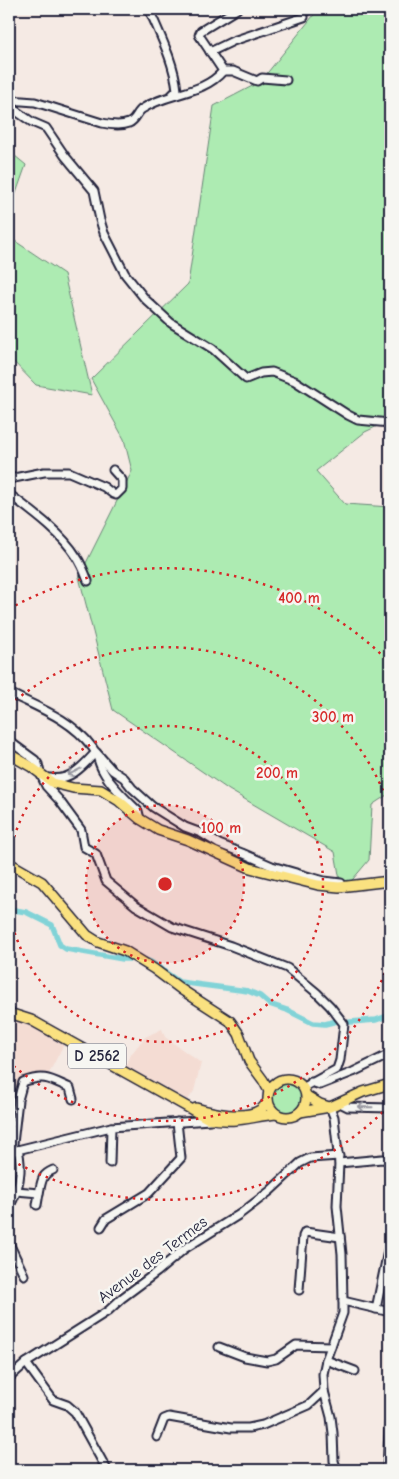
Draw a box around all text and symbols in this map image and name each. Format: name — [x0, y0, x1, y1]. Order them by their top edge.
text: 400 m — [278, 589, 320, 607]
text: 300 m — [312, 708, 354, 726]
text: 200 m — [256, 764, 298, 782]
one-way arrow — [66, 767, 81, 777]
text: 100 m — [201, 819, 241, 837]
centre of rings — [156, 875, 174, 893]
road number: D 2562 — [68, 1044, 126, 1068]
one-way arrow — [357, 1103, 373, 1112]
street label: Avenue des Termes — [95, 1213, 211, 1307]

